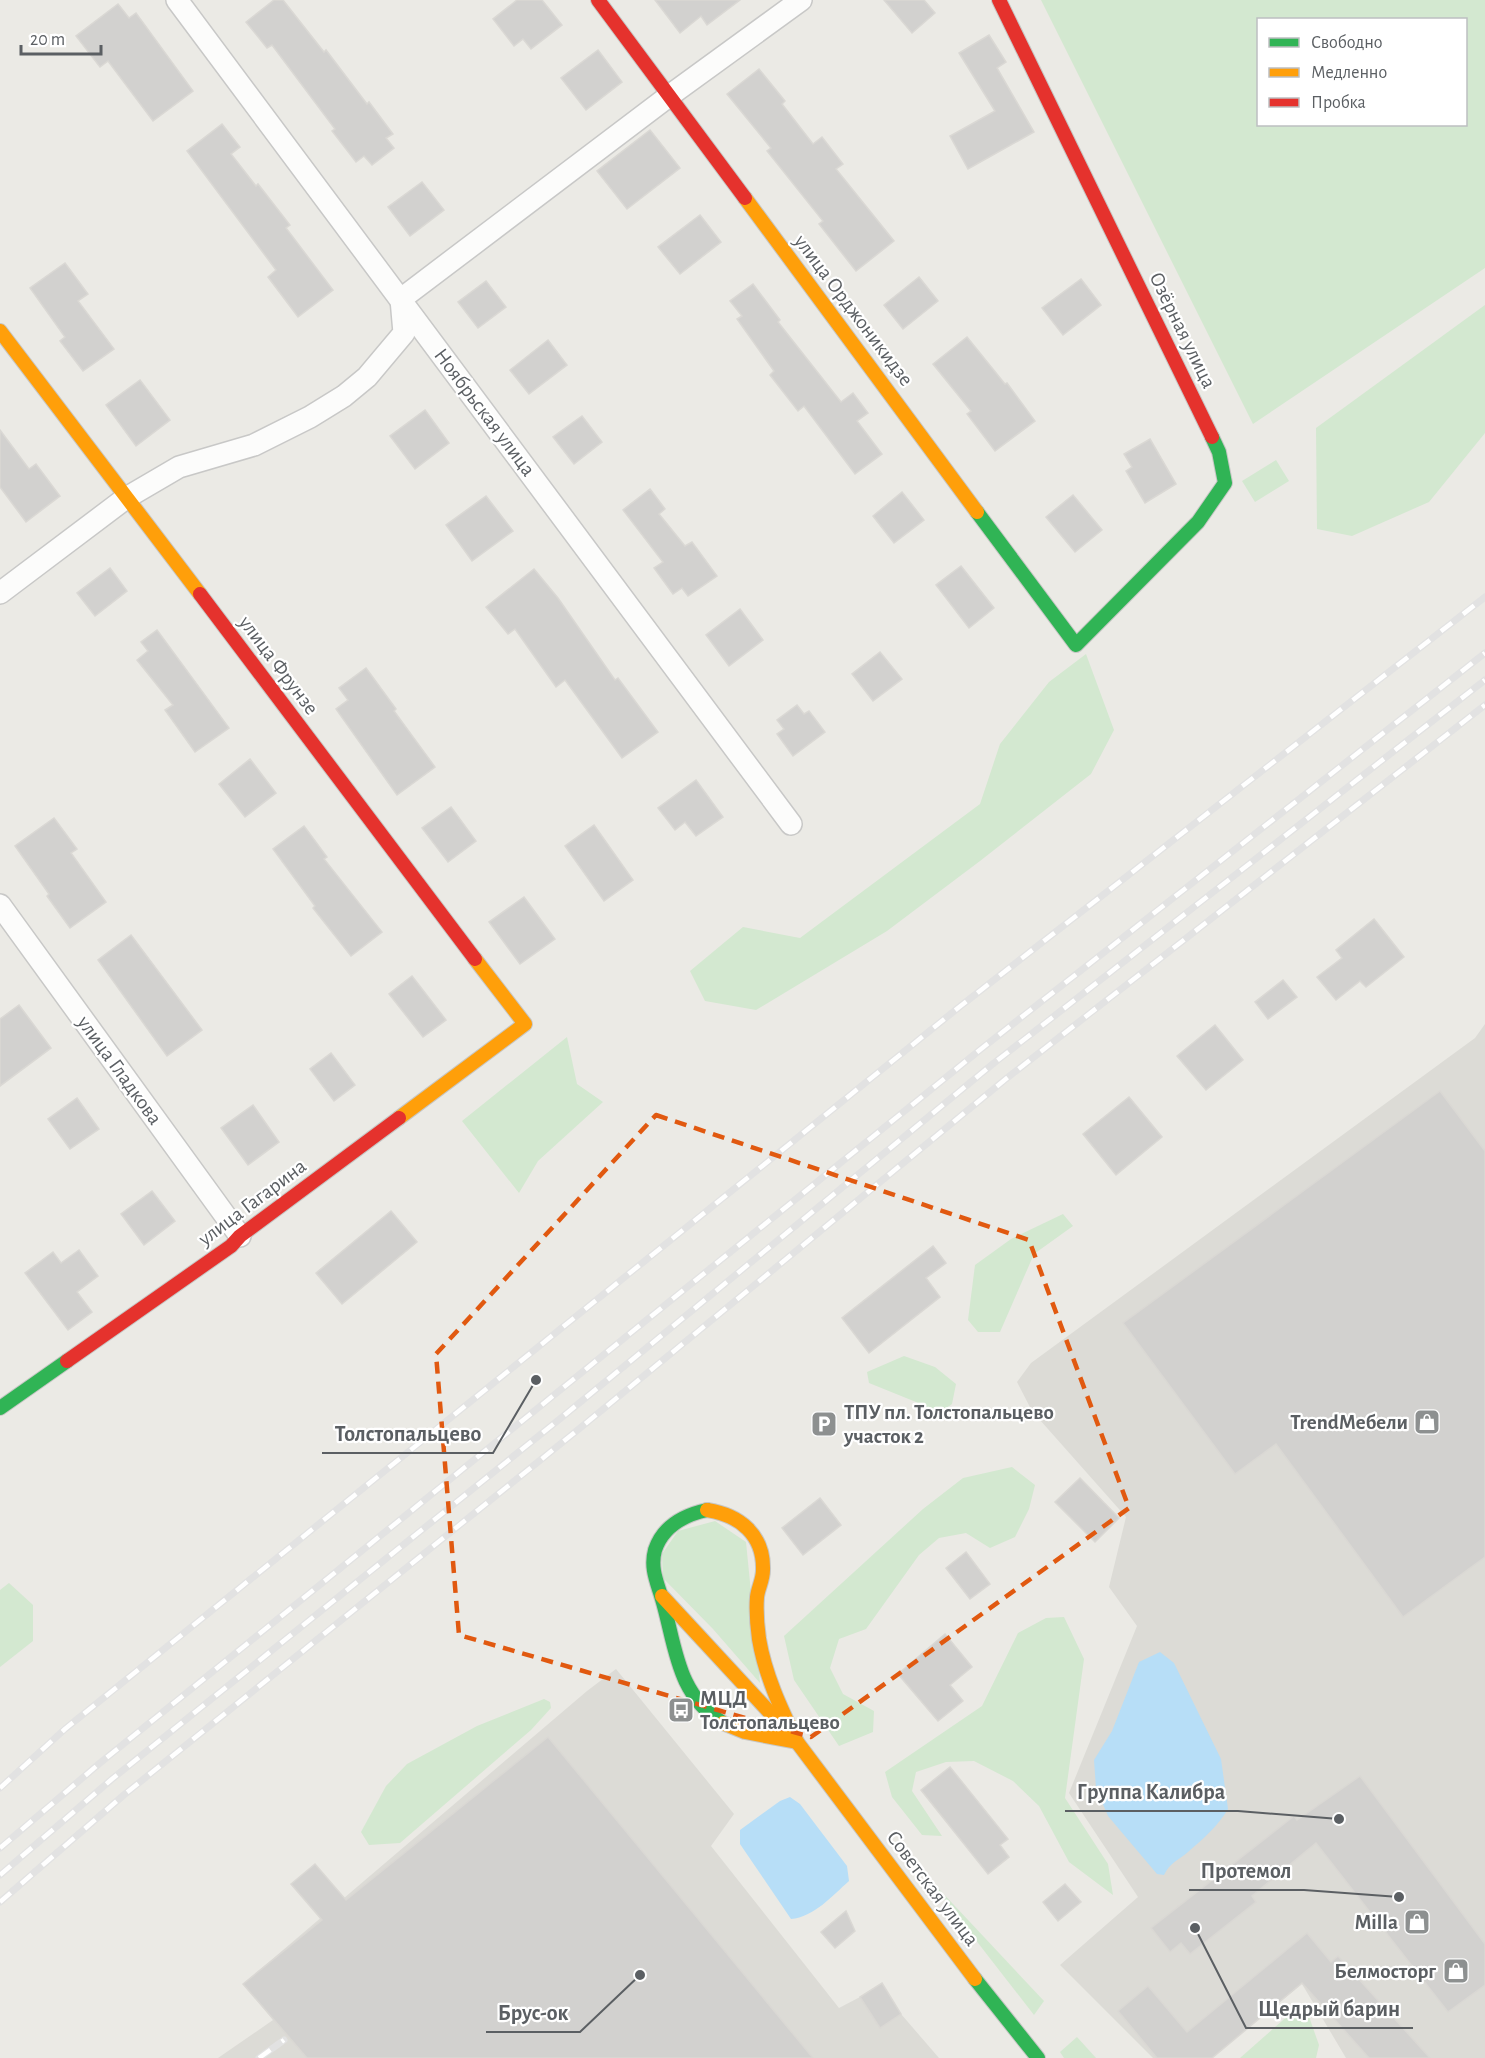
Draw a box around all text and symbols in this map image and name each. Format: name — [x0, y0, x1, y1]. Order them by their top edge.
scale bar — [21, 18, 100, 56]
legend — [1257, 18, 1467, 126]
text: 20 m — [30, 31, 65, 49]
text: Свободно — [1311, 33, 1383, 52]
text: Медленно — [1311, 64, 1387, 82]
text: Пробка — [1311, 93, 1366, 112]
street label: улица Орджоникидзе — [789, 230, 917, 390]
street label: Озёрная улица — [1145, 269, 1220, 392]
street label: Ноябрьская улица — [430, 345, 539, 480]
street label: улица Фрунзе — [234, 611, 322, 719]
street label: улица Гладкова — [73, 1011, 166, 1129]
street label: улица Гагарина — [194, 1155, 311, 1250]
place label: ТПУ пл. Толстопальцево участок 2 — [843, 1402, 1054, 1447]
shop icon: TrendМебели — [1412, 1407, 1442, 1437]
parking icon: ТПУ пл. Толстопальцево участок 2 — [809, 1409, 839, 1439]
place label: TrendМебели — [1290, 1412, 1408, 1433]
callout: Толстопальцево — [322, 1413, 493, 1453]
text: Толстопальцево — [335, 1423, 481, 1445]
place label: МЦД Толстопальцево — [700, 1688, 840, 1733]
bus stop icon: МЦД Толстопальцево — [666, 1695, 696, 1725]
callout: Группа Калибра — [1065, 1771, 1238, 1811]
text: Группа Калибра — [1077, 1781, 1225, 1804]
street label: Советская улица — [883, 1827, 983, 1950]
callout: Протемол — [1189, 1850, 1304, 1890]
text: Протемол — [1201, 1860, 1291, 1882]
shop icon: Milla — [1402, 1907, 1432, 1937]
place label: Milla — [1355, 1912, 1398, 1933]
shop icon: Белмосторг — [1441, 1956, 1471, 1986]
place label: Белмосторг — [1334, 1961, 1436, 1982]
callout: Щедрый барин — [1246, 1988, 1413, 2028]
callout: Брус-ок — [486, 1992, 580, 2032]
text: Щедрый барин — [1258, 1998, 1400, 2020]
text: Брус-ок — [498, 2002, 568, 2025]

